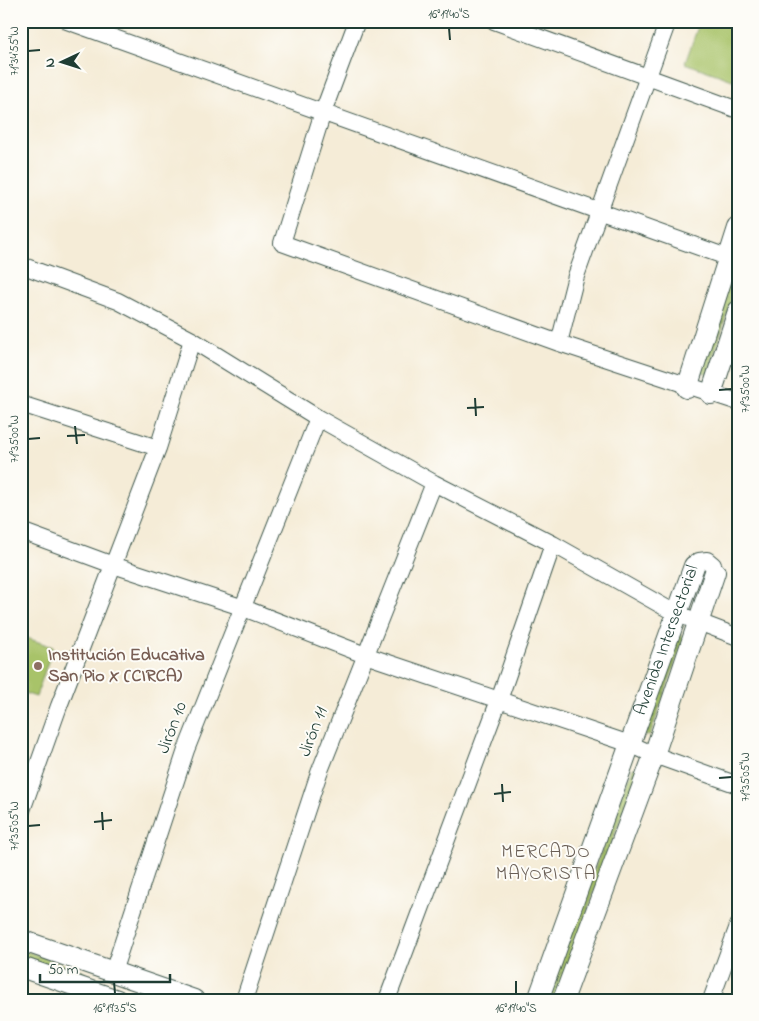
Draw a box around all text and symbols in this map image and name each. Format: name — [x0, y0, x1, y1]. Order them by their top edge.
text: 16°19'40"S — [428, 6, 470, 24]
text: 71°34'55"W — [6, 27, 24, 75]
north arrow — [38, 38, 88, 88]
text: N — [40, 57, 61, 68]
text: 71°35'00"W — [737, 365, 755, 413]
text: 71°35'00"W — [6, 415, 24, 463]
street label: Avenida Intersectorial — [628, 562, 706, 719]
place label: Institución Educativa San Pio X (CIRCA) — [48, 643, 205, 690]
marker: Institución Educativa San Pio X (CIRCA) — [32, 660, 44, 672]
street label: Jirón 10 — [151, 698, 195, 758]
street label: Jirón 11 — [293, 703, 336, 761]
text: 71°35'05"W — [737, 752, 755, 802]
text: 71°35'05"W — [6, 801, 24, 851]
district label: MERCADO MAYORISTA — [496, 839, 596, 888]
scale bar — [40, 951, 170, 983]
text: 50 m — [48, 959, 79, 981]
text: 16°19'35"S — [93, 1000, 137, 1018]
text: 16°19'40"S — [495, 1000, 537, 1018]

